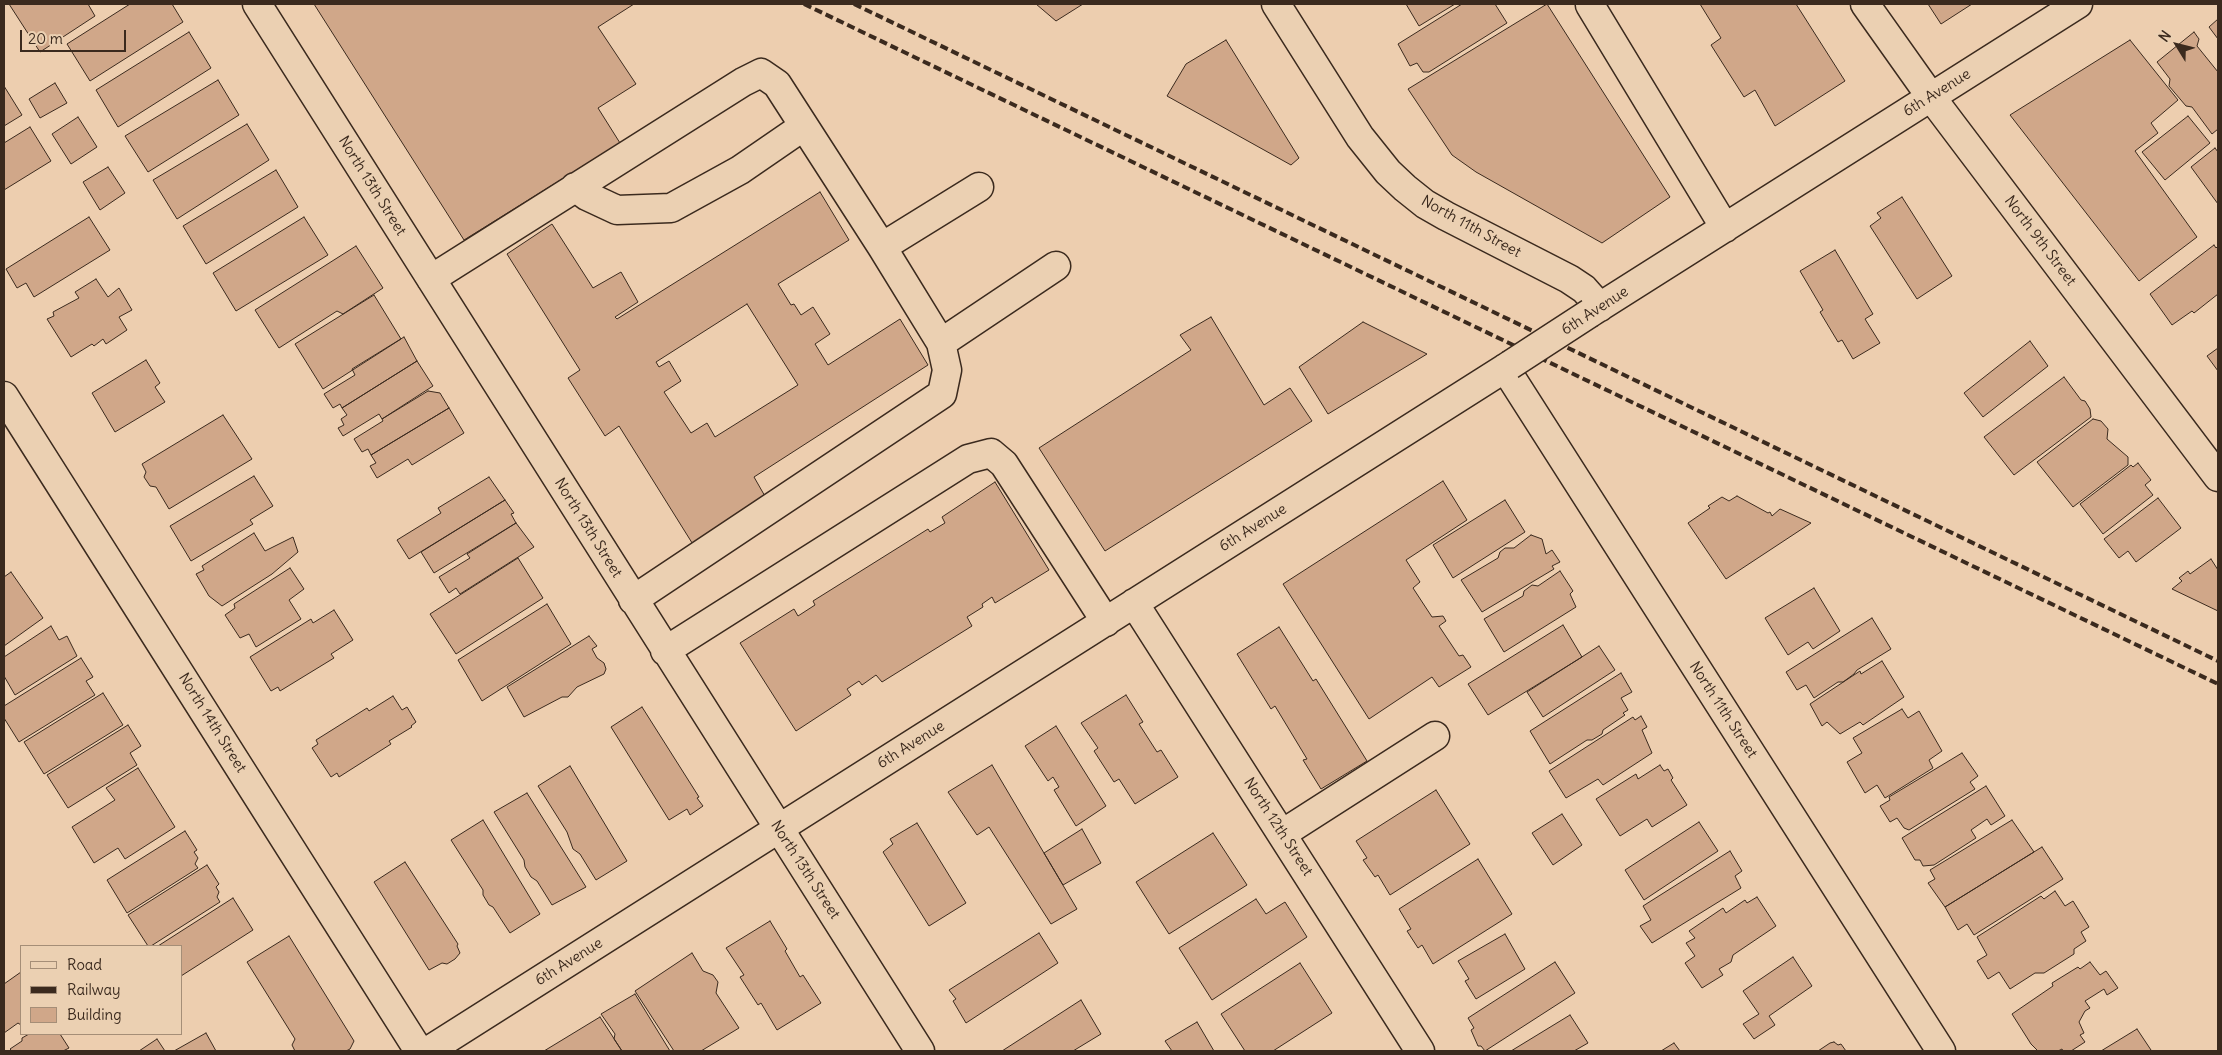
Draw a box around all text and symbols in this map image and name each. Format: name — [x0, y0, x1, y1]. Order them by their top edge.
scale bar — [22, 20, 129, 52]
north arrow — [2152, 20, 2202, 70]
text: N — [2155, 27, 2175, 45]
text: 20 m — [28, 29, 63, 48]
street label: 6th Avenue — [1900, 65, 1974, 121]
street label: North 13th Street — [334, 133, 410, 239]
street label: North 11th Street — [1418, 192, 1524, 262]
street label: North 9th Street — [2000, 192, 2080, 290]
street label: 6th Avenue — [1558, 283, 1632, 339]
street label: North 13th Street — [550, 475, 626, 581]
street label: 6th Avenue — [1216, 500, 1290, 556]
street label: North 11th Street — [1685, 658, 1761, 762]
street label: North 14th Street — [174, 670, 250, 776]
street label: 6th Avenue — [874, 717, 948, 773]
street label: North 12th Street — [1240, 774, 1316, 880]
street label: North 13th Street — [766, 817, 844, 923]
street label: 6th Avenue — [532, 934, 606, 990]
legend — [20, 945, 182, 1035]
text: Road — [67, 955, 102, 974]
text: Railway — [67, 980, 121, 999]
text: Building — [67, 1005, 122, 1024]

